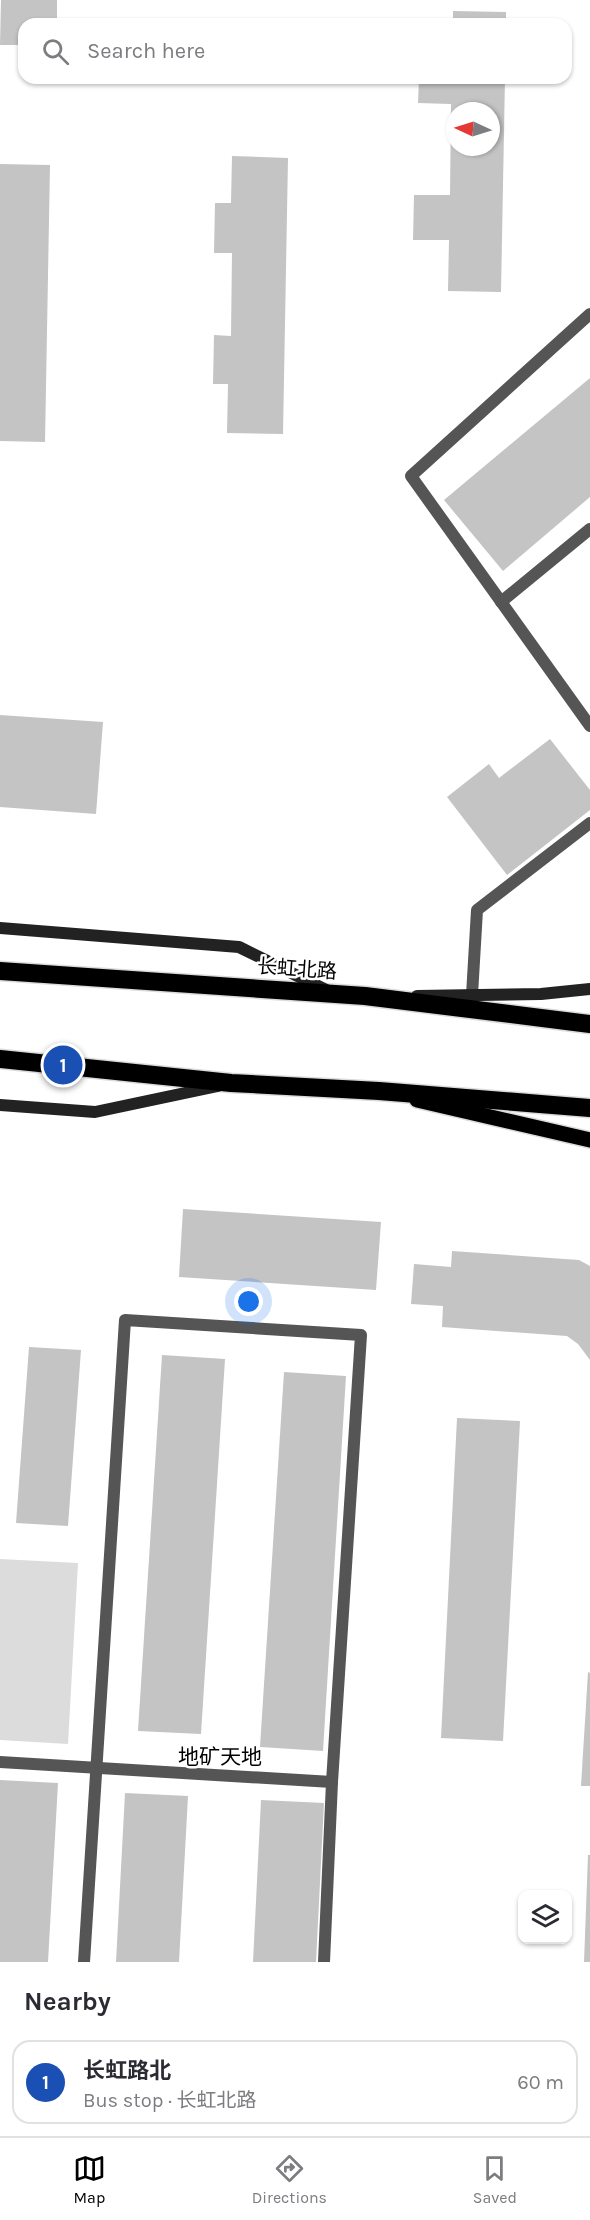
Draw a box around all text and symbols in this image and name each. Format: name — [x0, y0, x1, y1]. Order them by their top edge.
search box — [18, 18, 572, 84]
icon: search — [39, 35, 72, 68]
text: Search here — [87, 38, 205, 64]
north arrow — [446, 102, 500, 156]
street label: 长虹北路 — [256, 955, 338, 983]
pin: 1 — [44, 1042, 82, 1088]
your location — [234, 1287, 263, 1316]
district label: 地矿天地 — [178, 1745, 262, 1769]
map controls — [518, 1890, 572, 1944]
button: layers — [518, 1890, 572, 1944]
text: Nearby — [24, 1986, 111, 2017]
text: 长虹路北 — [83, 2058, 171, 2084]
text: 1 — [42, 2071, 49, 2094]
text: 60 m — [517, 2071, 564, 2094]
text: Bus stop · 长虹北路 — [83, 2089, 257, 2112]
tab: Map — [73, 2152, 106, 2207]
tab: Directions — [252, 2152, 327, 2207]
tab: Saved — [473, 2152, 517, 2207]

